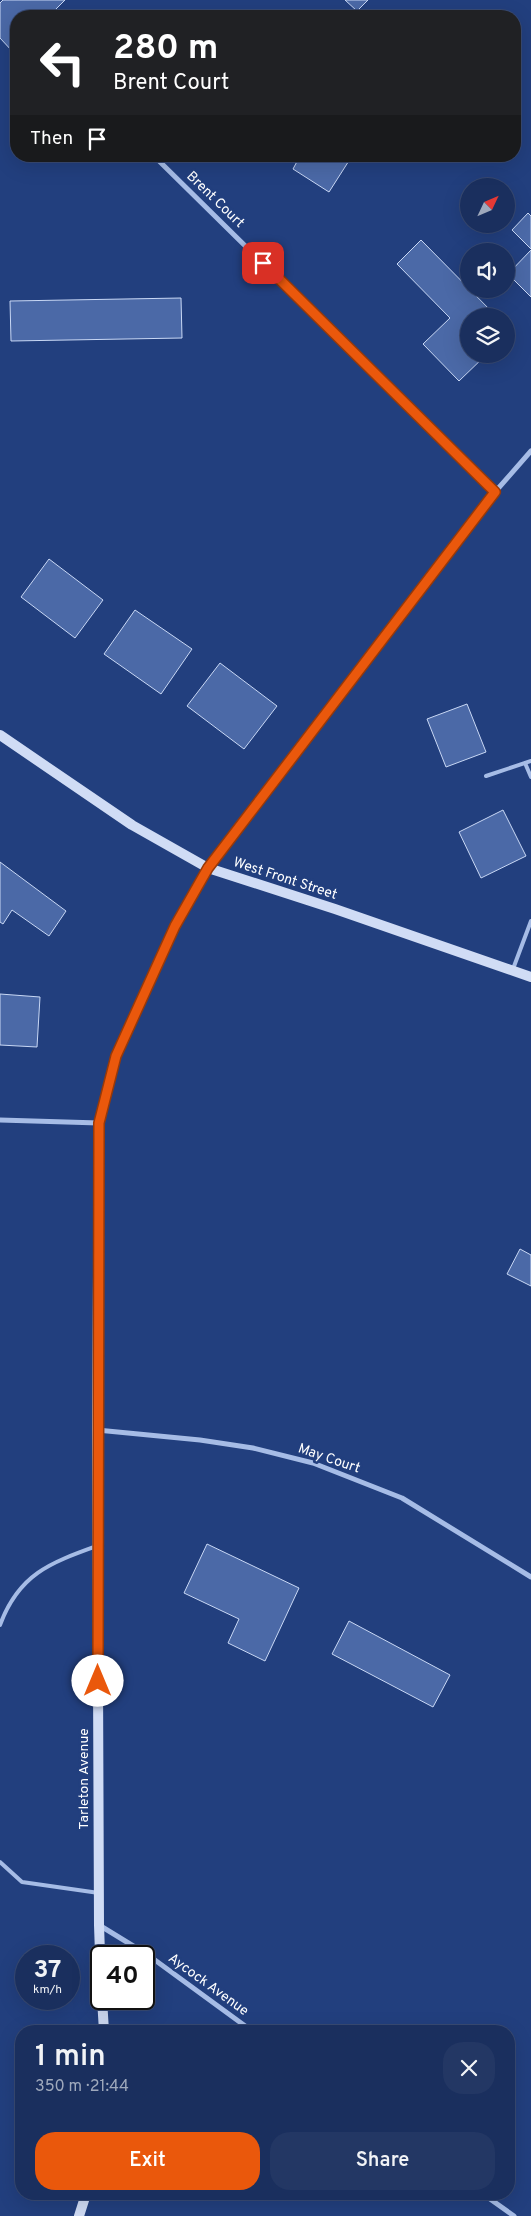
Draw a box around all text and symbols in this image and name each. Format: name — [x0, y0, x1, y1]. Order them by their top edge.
text: 280 m — [113, 27, 218, 71]
icon: left — [30, 30, 95, 95]
text: Brent Court — [113, 70, 229, 97]
icon: arrive — [83, 125, 111, 153]
text: Then — [30, 127, 73, 151]
street label: Brent Court — [182, 168, 248, 232]
north arrow — [460, 178, 515, 232]
map controls — [460, 178, 515, 363]
pin — [242, 242, 284, 284]
button: sound — [460, 243, 515, 298]
icon: arrive — [249, 249, 277, 277]
button: layers — [460, 308, 515, 363]
street label: West Front Street — [231, 854, 339, 904]
street label: May Court — [296, 1440, 362, 1478]
position arrow — [71, 1654, 123, 1706]
street label: Tarleton Avenue — [76, 1728, 93, 1830]
speed limit sign: 40 — [90, 1945, 155, 2010]
street label: Aycock Avenue — [164, 1950, 252, 2020]
text: 37 — [33, 1955, 62, 1987]
text: km/h — [33, 1982, 62, 1998]
text: 1 min — [35, 2039, 106, 2076]
button: close — [443, 2042, 495, 2094]
text: 350 m · 21:44 — [35, 2077, 129, 2097]
button: Exit — [35, 2132, 260, 2190]
button: Share — [270, 2132, 495, 2190]

